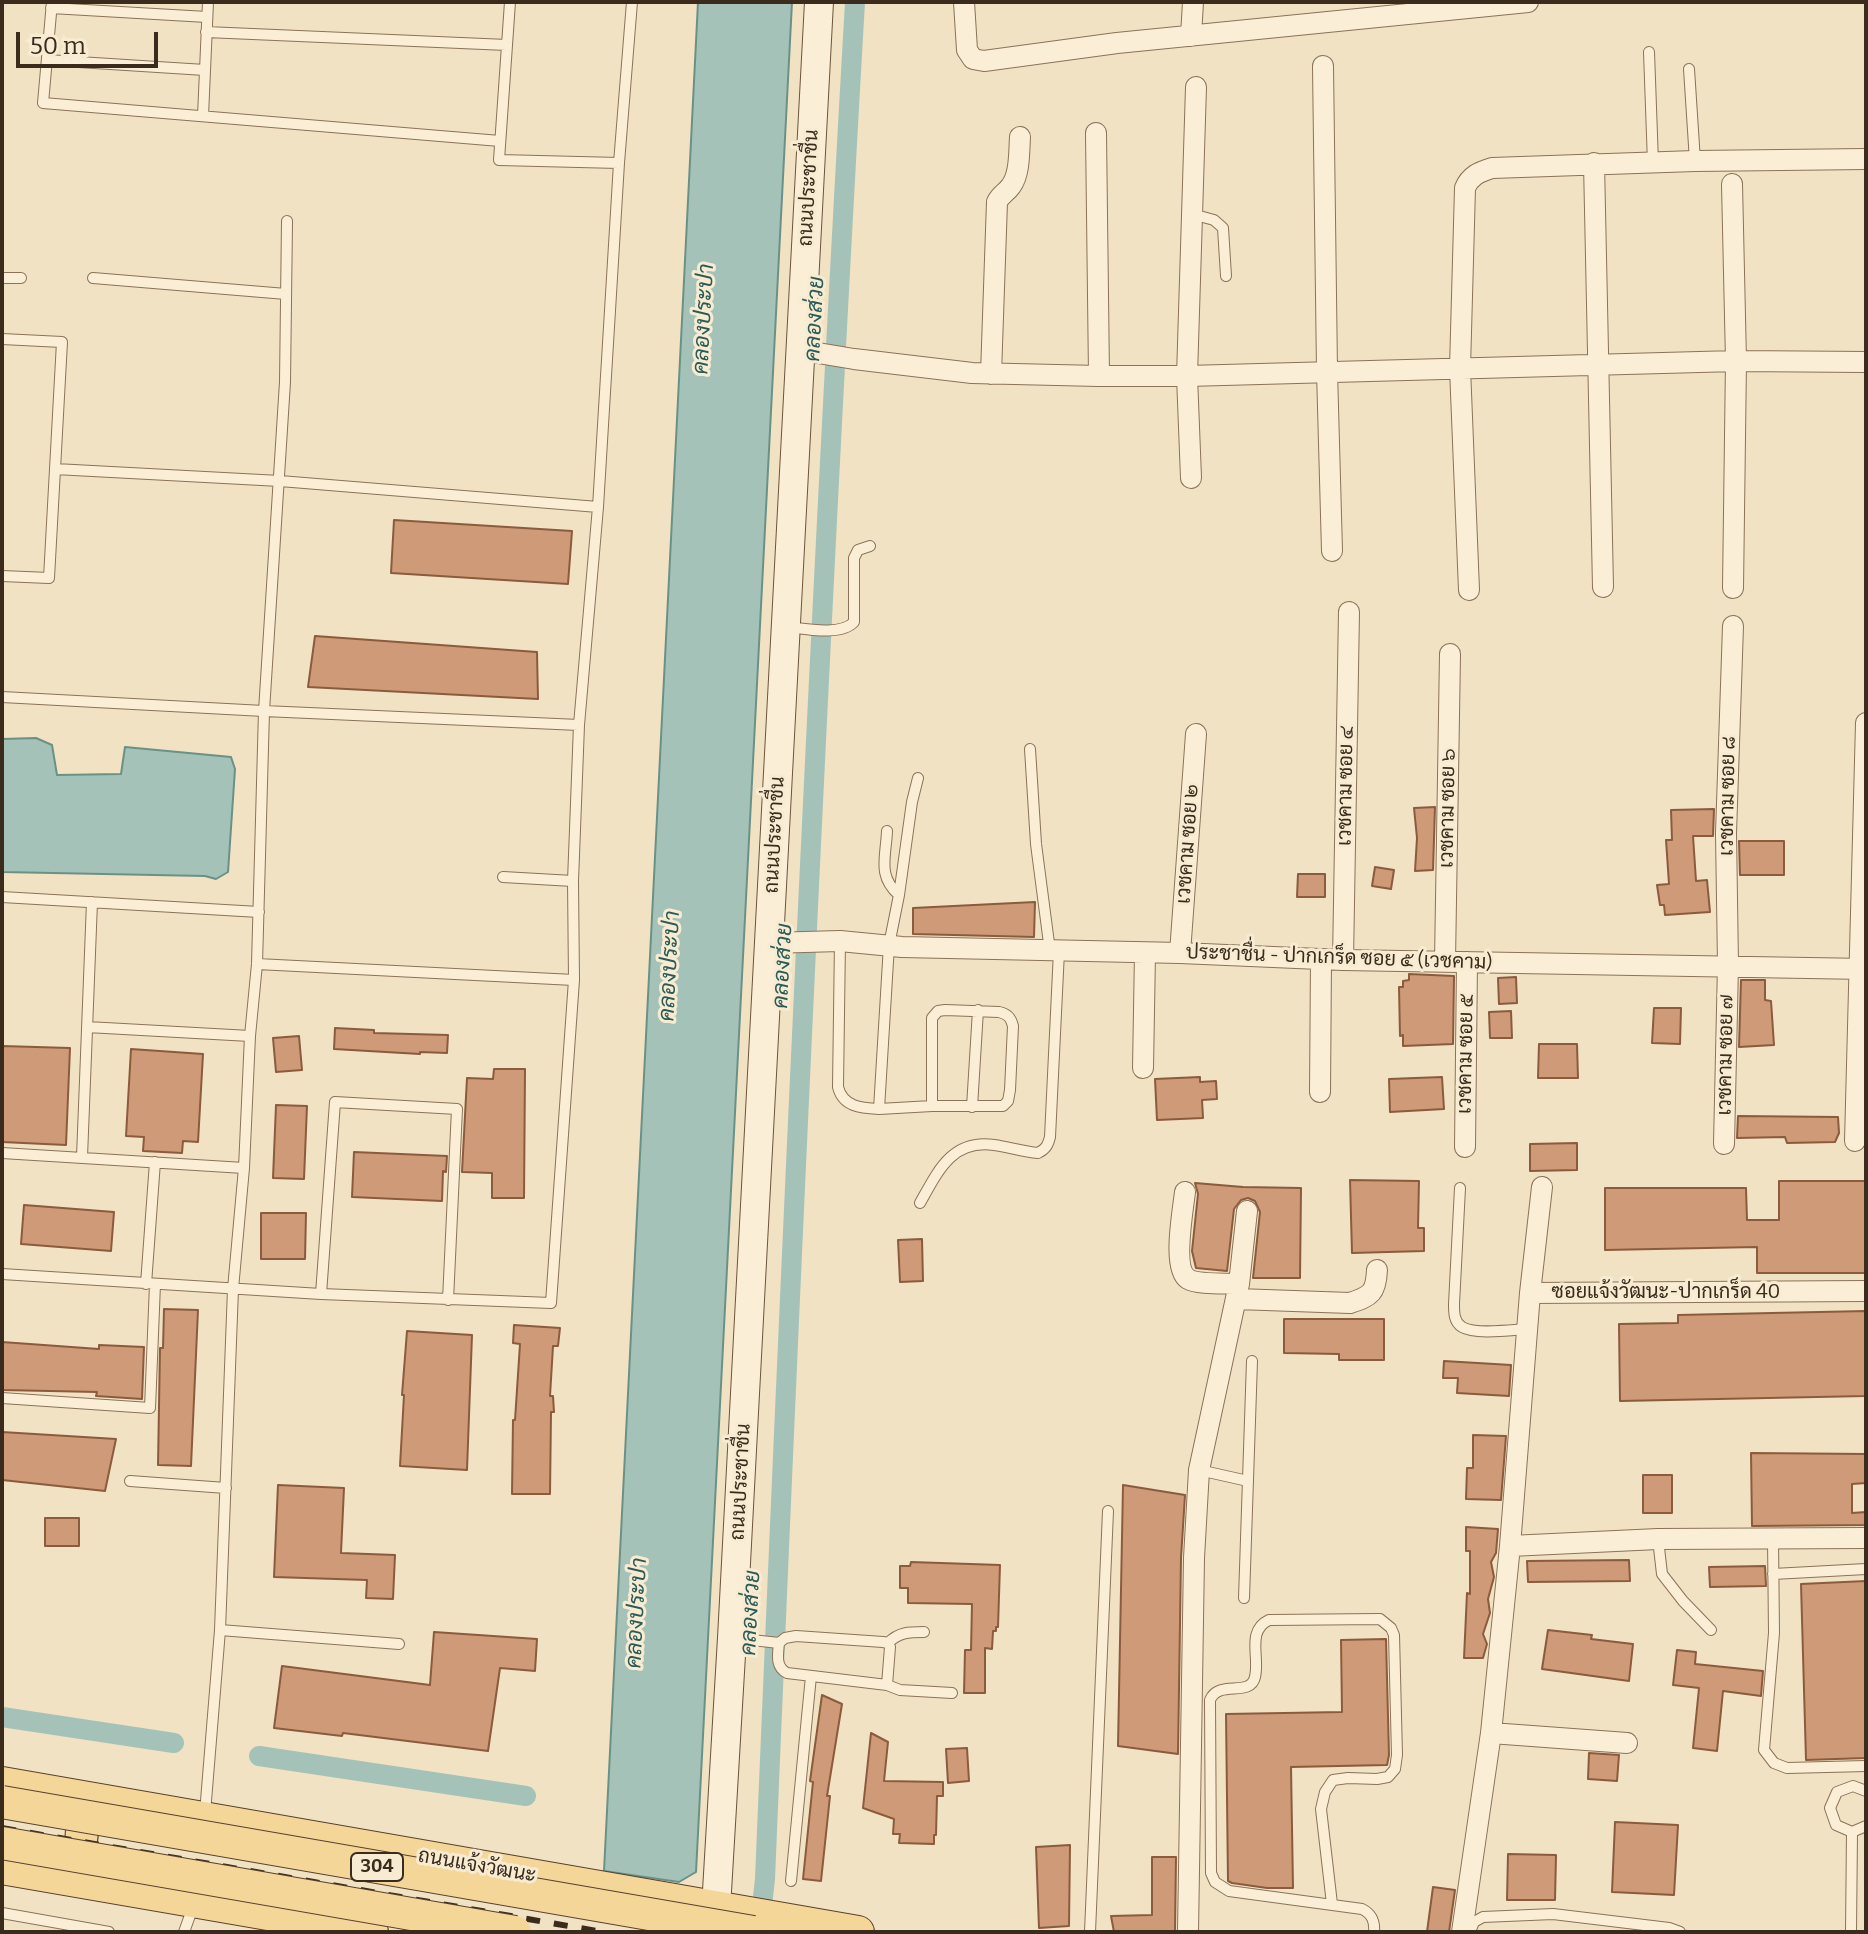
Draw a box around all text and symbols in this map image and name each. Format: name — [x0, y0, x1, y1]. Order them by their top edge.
scale bar — [20, 16, 162, 66]
text: 50 m — [30, 32, 86, 60]
street label: ถนนประชาชื่น — [794, 129, 824, 247]
water label: คลองประปา — [688, 263, 720, 375]
water label: คลองส่วย — [800, 276, 830, 362]
street label: เวชคาม ซอย ๔ — [1333, 726, 1359, 846]
street label: เวชคาม ซอย ๘ — [1715, 736, 1741, 856]
street label: เวชคาม ซอย ๖ — [1435, 748, 1461, 868]
street label: ถนนประชาชื่น — [760, 776, 790, 894]
street label: เวชคาม ซอย ๒ — [1172, 783, 1204, 905]
water label: คลองประปา — [654, 910, 686, 1022]
water label: คลองส่วย — [768, 923, 798, 1009]
street label: ประชาชื่น - ปากเกร็ด ซอย ๕ (เวชคาม) — [1185, 941, 1493, 975]
street label: เวชคาม ซอย ๕ — [1453, 994, 1479, 1114]
street label: เวชคาม ซอย ๗ — [1713, 994, 1739, 1116]
street label: ซอยแจ้งวัฒนะ-ปากเกร็ด 40 — [1552, 1280, 1780, 1304]
street label: ถนนประชาชื่น — [726, 1423, 756, 1541]
water label: คลองประปา — [621, 1557, 653, 1669]
water label: คลองส่วย — [736, 1570, 766, 1656]
street label: ถนนแจ้งวัฒนะ — [416, 1844, 538, 1888]
road number: 304 — [351, 1853, 403, 1881]

